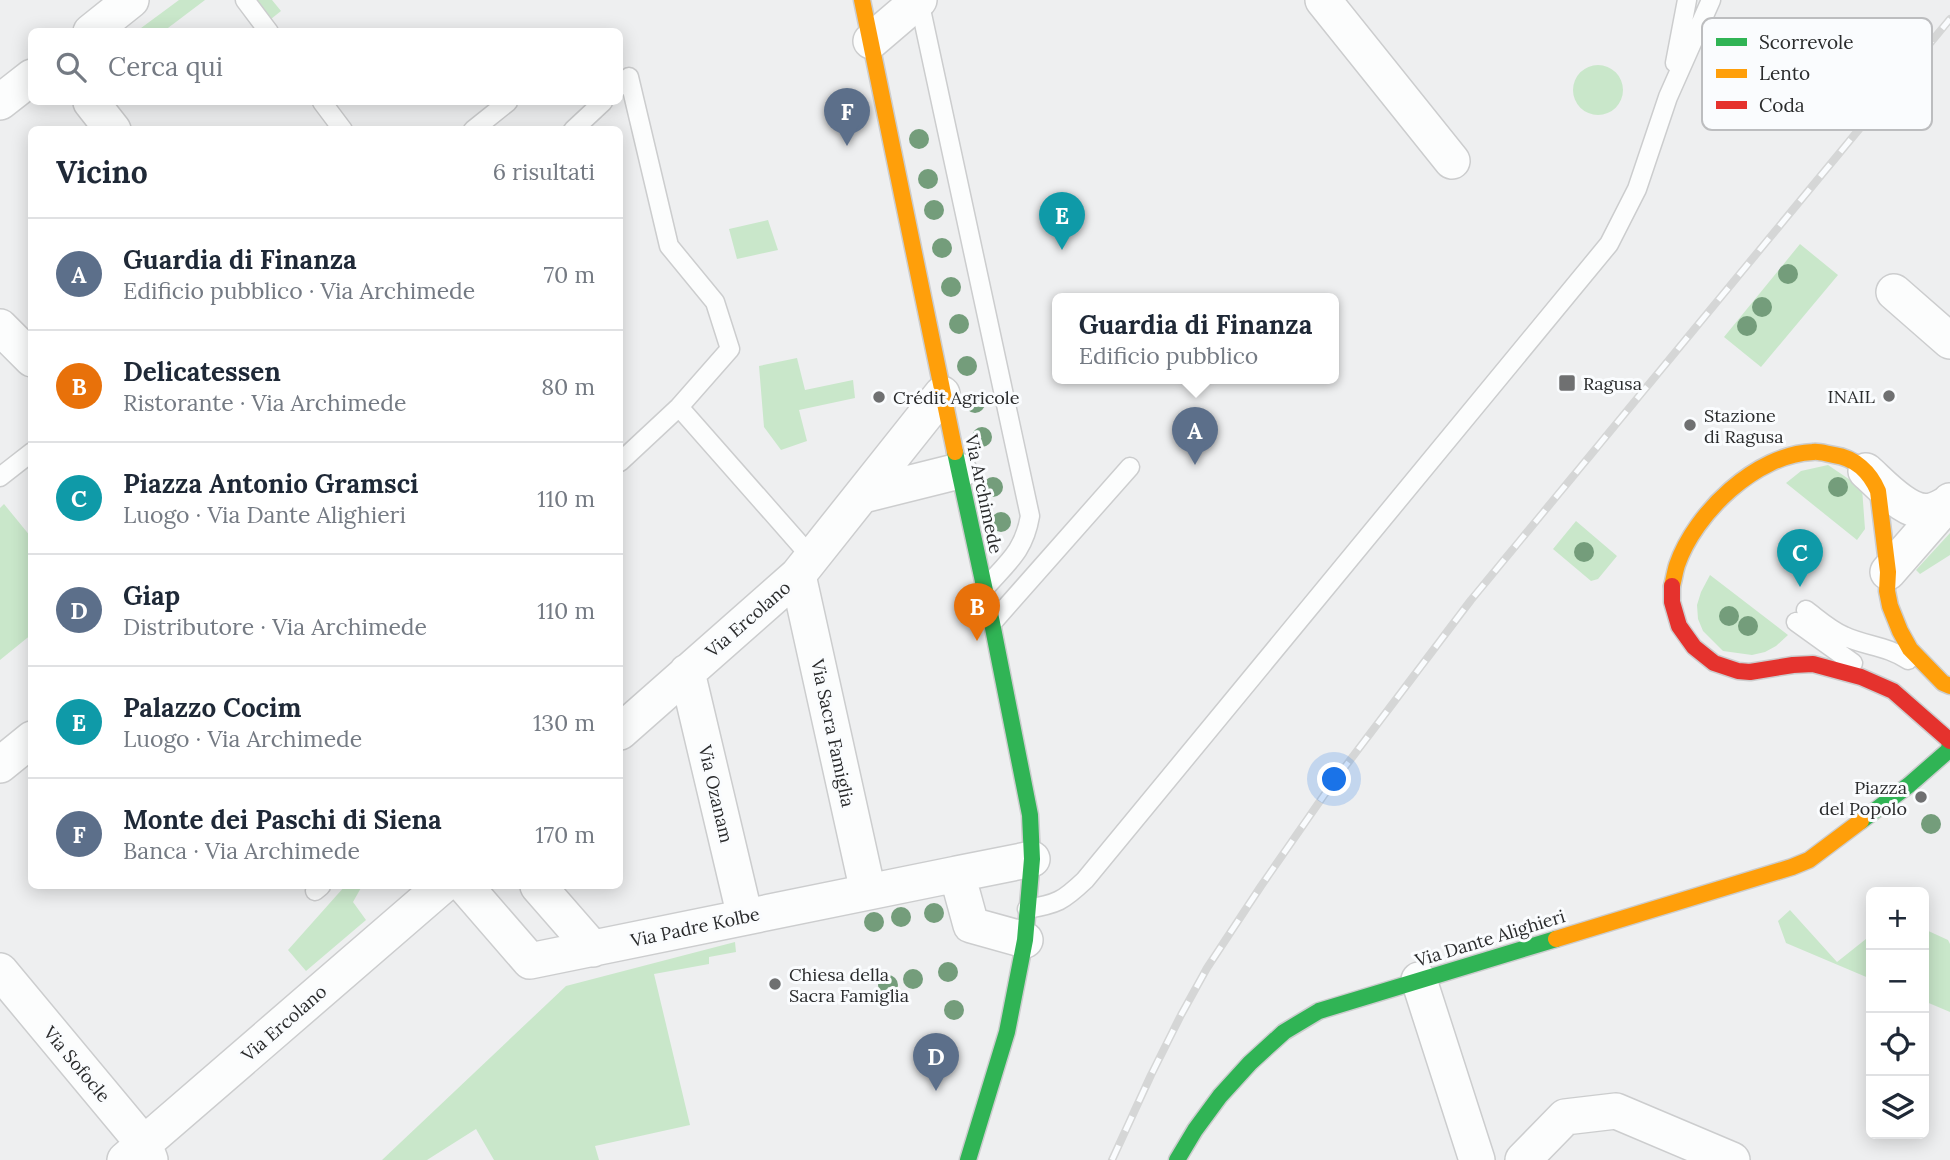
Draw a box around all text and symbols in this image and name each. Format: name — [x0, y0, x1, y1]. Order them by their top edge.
legend — [1702, 18, 1932, 130]
search box — [28, 28, 623, 105]
text: Scorrevole — [1759, 30, 1854, 54]
icon: search — [52, 48, 90, 86]
text: Cerca qui — [108, 50, 223, 83]
text: Lento — [1759, 61, 1810, 85]
pin: F — [824, 88, 870, 146]
text: Coda — [1759, 93, 1805, 117]
text: Vicino — [56, 153, 148, 191]
text: 6 risultati — [493, 157, 595, 186]
pin: E — [1039, 192, 1085, 250]
text: Guardia di Finanza — [123, 243, 357, 276]
text: A — [71, 260, 87, 289]
text: 70 m — [544, 260, 595, 289]
text: Edificio pubblico · Via Archimede — [123, 276, 475, 305]
popup — [1052, 293, 1339, 384]
text: Guardia di Finanza — [1079, 308, 1312, 341]
text: Edificio pubblico — [1079, 341, 1258, 370]
text: Delicatessen — [123, 355, 281, 388]
text: B — [71, 372, 87, 401]
text: 80 m — [541, 372, 595, 401]
place label: Ragusa — [1583, 372, 1642, 395]
marker: Ragusa — [1557, 373, 1577, 393]
place label: INAIL — [1828, 385, 1876, 408]
place label: Crédit Agricole — [893, 386, 1020, 409]
text: Ristorante · Via Archimede — [123, 388, 406, 417]
marker: INAIL — [1881, 388, 1897, 404]
marker: Crédit Agricole — [871, 389, 887, 405]
place label: Stazione di Ragusa — [1704, 404, 1783, 448]
pin: A — [1172, 407, 1218, 465]
marker: Stazione di Ragusa — [1682, 417, 1698, 433]
street label: Via Archimede — [960, 431, 1008, 556]
text: Piazza Antonio Gramsci — [123, 467, 419, 500]
text: C — [71, 484, 87, 513]
text: 110 m — [537, 484, 595, 513]
text: Luogo · Via Dante Alighieri — [123, 500, 406, 529]
pin: C — [1777, 529, 1823, 587]
street label: Via Ercolano — [700, 576, 795, 663]
text: Giap — [123, 579, 180, 612]
pin: B — [954, 583, 1000, 641]
text: D — [70, 596, 88, 625]
text: 110 m — [537, 596, 595, 625]
text: Distributore · Via Archimede — [123, 612, 427, 641]
street label: Via Sacra Famiglia — [806, 656, 860, 809]
text: Palazzo Cocim — [123, 691, 302, 724]
text: E — [72, 708, 86, 737]
text: 130 m — [533, 708, 595, 737]
text: Luogo · Via Archimede — [123, 724, 362, 753]
street label: Via Ozanam — [693, 742, 738, 845]
your location — [1317, 762, 1351, 796]
place label: Piazza del Popolo — [1819, 776, 1907, 820]
marker: Piazza del Popolo — [1913, 789, 1929, 805]
text: Monte dei Paschi di Siena — [123, 803, 442, 836]
text: F — [72, 820, 86, 849]
text: 170 m — [535, 820, 595, 849]
text: Banca · Via Archimede — [123, 836, 360, 865]
map controls — [1866, 887, 1929, 1139]
button: + — [1866, 887, 1929, 950]
street label: Via Padre Kolbe — [627, 902, 762, 952]
street label: Via Dante Alighieri — [1411, 904, 1568, 972]
button: − — [1866, 950, 1929, 1013]
place label: Chiesa della Sacra Famiglia — [789, 963, 909, 1007]
marker: Chiesa della Sacra Famiglia — [767, 976, 783, 992]
street label: Via Ercolano — [236, 980, 331, 1067]
button: locate — [1866, 1013, 1929, 1076]
street label: Via Sofocle — [38, 1021, 116, 1107]
pin: D — [913, 1033, 959, 1091]
button: layers — [1866, 1076, 1929, 1139]

